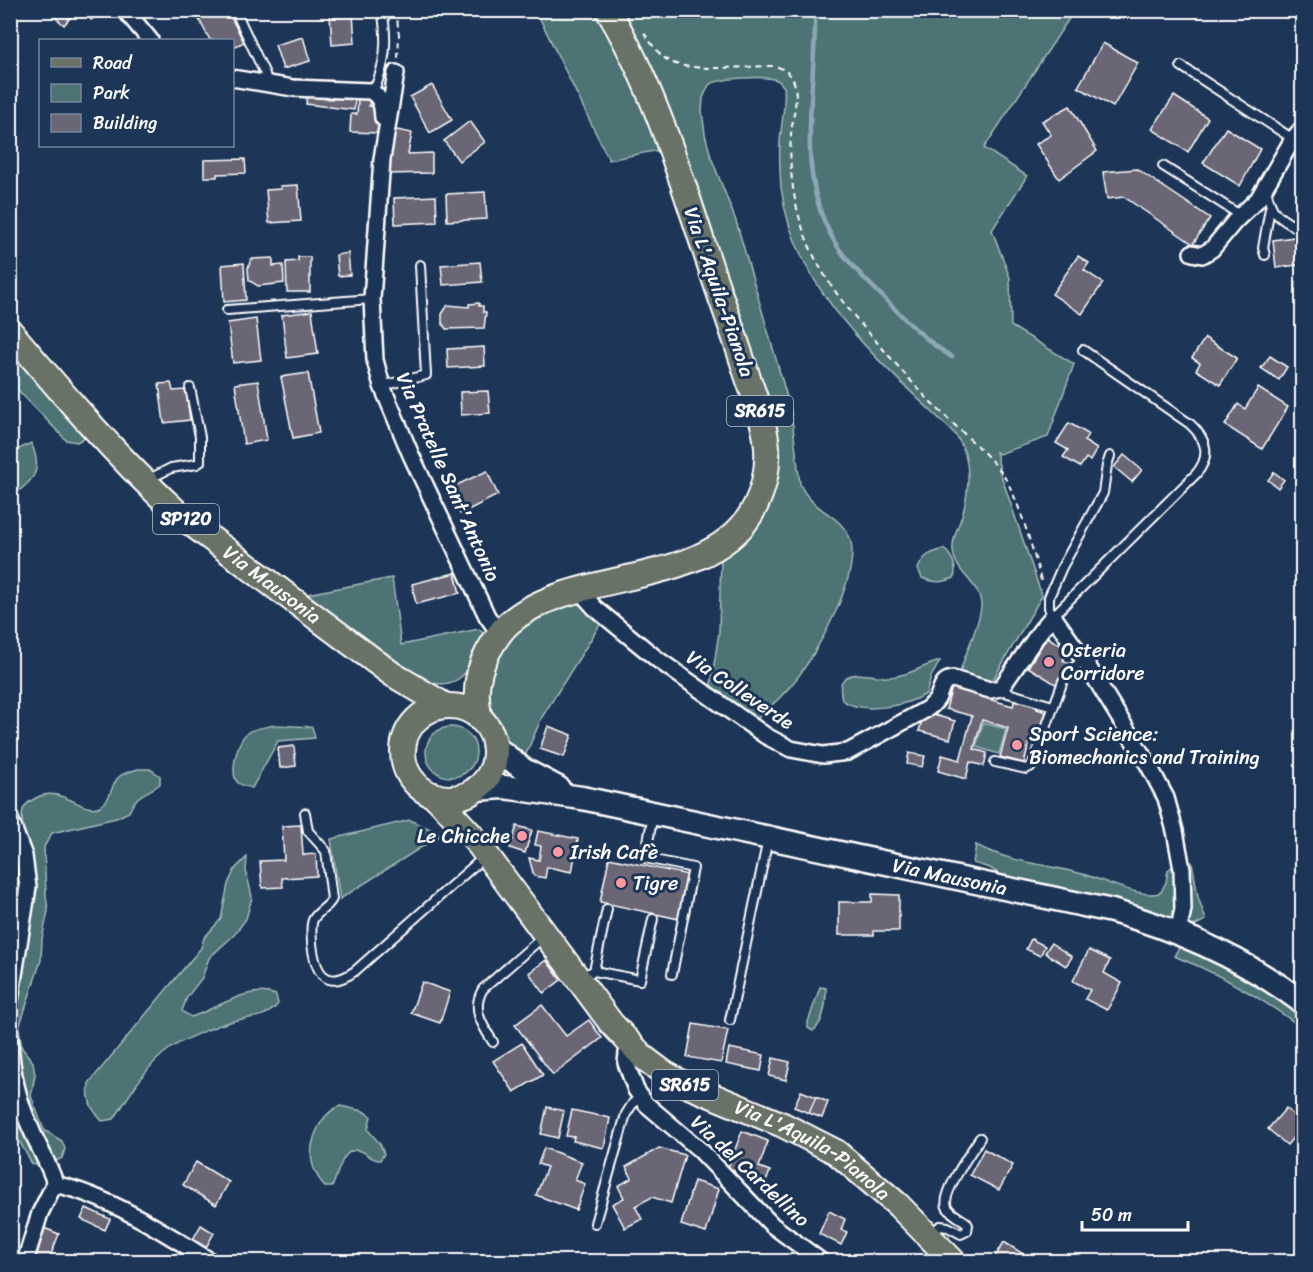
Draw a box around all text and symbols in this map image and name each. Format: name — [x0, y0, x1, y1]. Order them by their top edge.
legend — [39, 39, 234, 147]
text: Road — [93, 47, 133, 79]
text: Park — [93, 77, 130, 109]
text: Building — [93, 107, 157, 139]
street label: Via L'Aquila-Pianola — [673, 202, 765, 382]
street label: Via Pratelle Sant'Antonio — [386, 366, 510, 588]
road number: SR615 — [727, 396, 793, 426]
road number: SP120 — [153, 504, 219, 534]
street label: Via Mausonia — [215, 535, 329, 633]
place label: Osteria Corridore — [1061, 633, 1144, 691]
street label: Via Colleverde — [679, 641, 802, 740]
marker: Osteria Corridore — [1042, 655, 1056, 669]
place label: Sport Science: Biomechanics and Training — [1029, 717, 1260, 775]
marker: Sport Science: Biomechanics and Training — [1010, 738, 1024, 752]
place label: Le Chicche — [417, 819, 510, 854]
marker: Le Chicche — [515, 829, 529, 843]
place label: Irish Cafè — [569, 835, 658, 870]
marker: Irish Cafè — [551, 845, 565, 859]
street label: Via Mausonia — [889, 847, 1010, 906]
place label: Tigre — [633, 866, 678, 901]
marker: Tigre — [614, 876, 628, 890]
road number: SR615 — [652, 1070, 718, 1100]
street label: Via L'Aquila-Pianola — [729, 1089, 899, 1209]
street label: Via del Cardellino — [682, 1106, 818, 1236]
scale bar — [1082, 1194, 1188, 1232]
text: 50 m — [1091, 1199, 1132, 1231]

